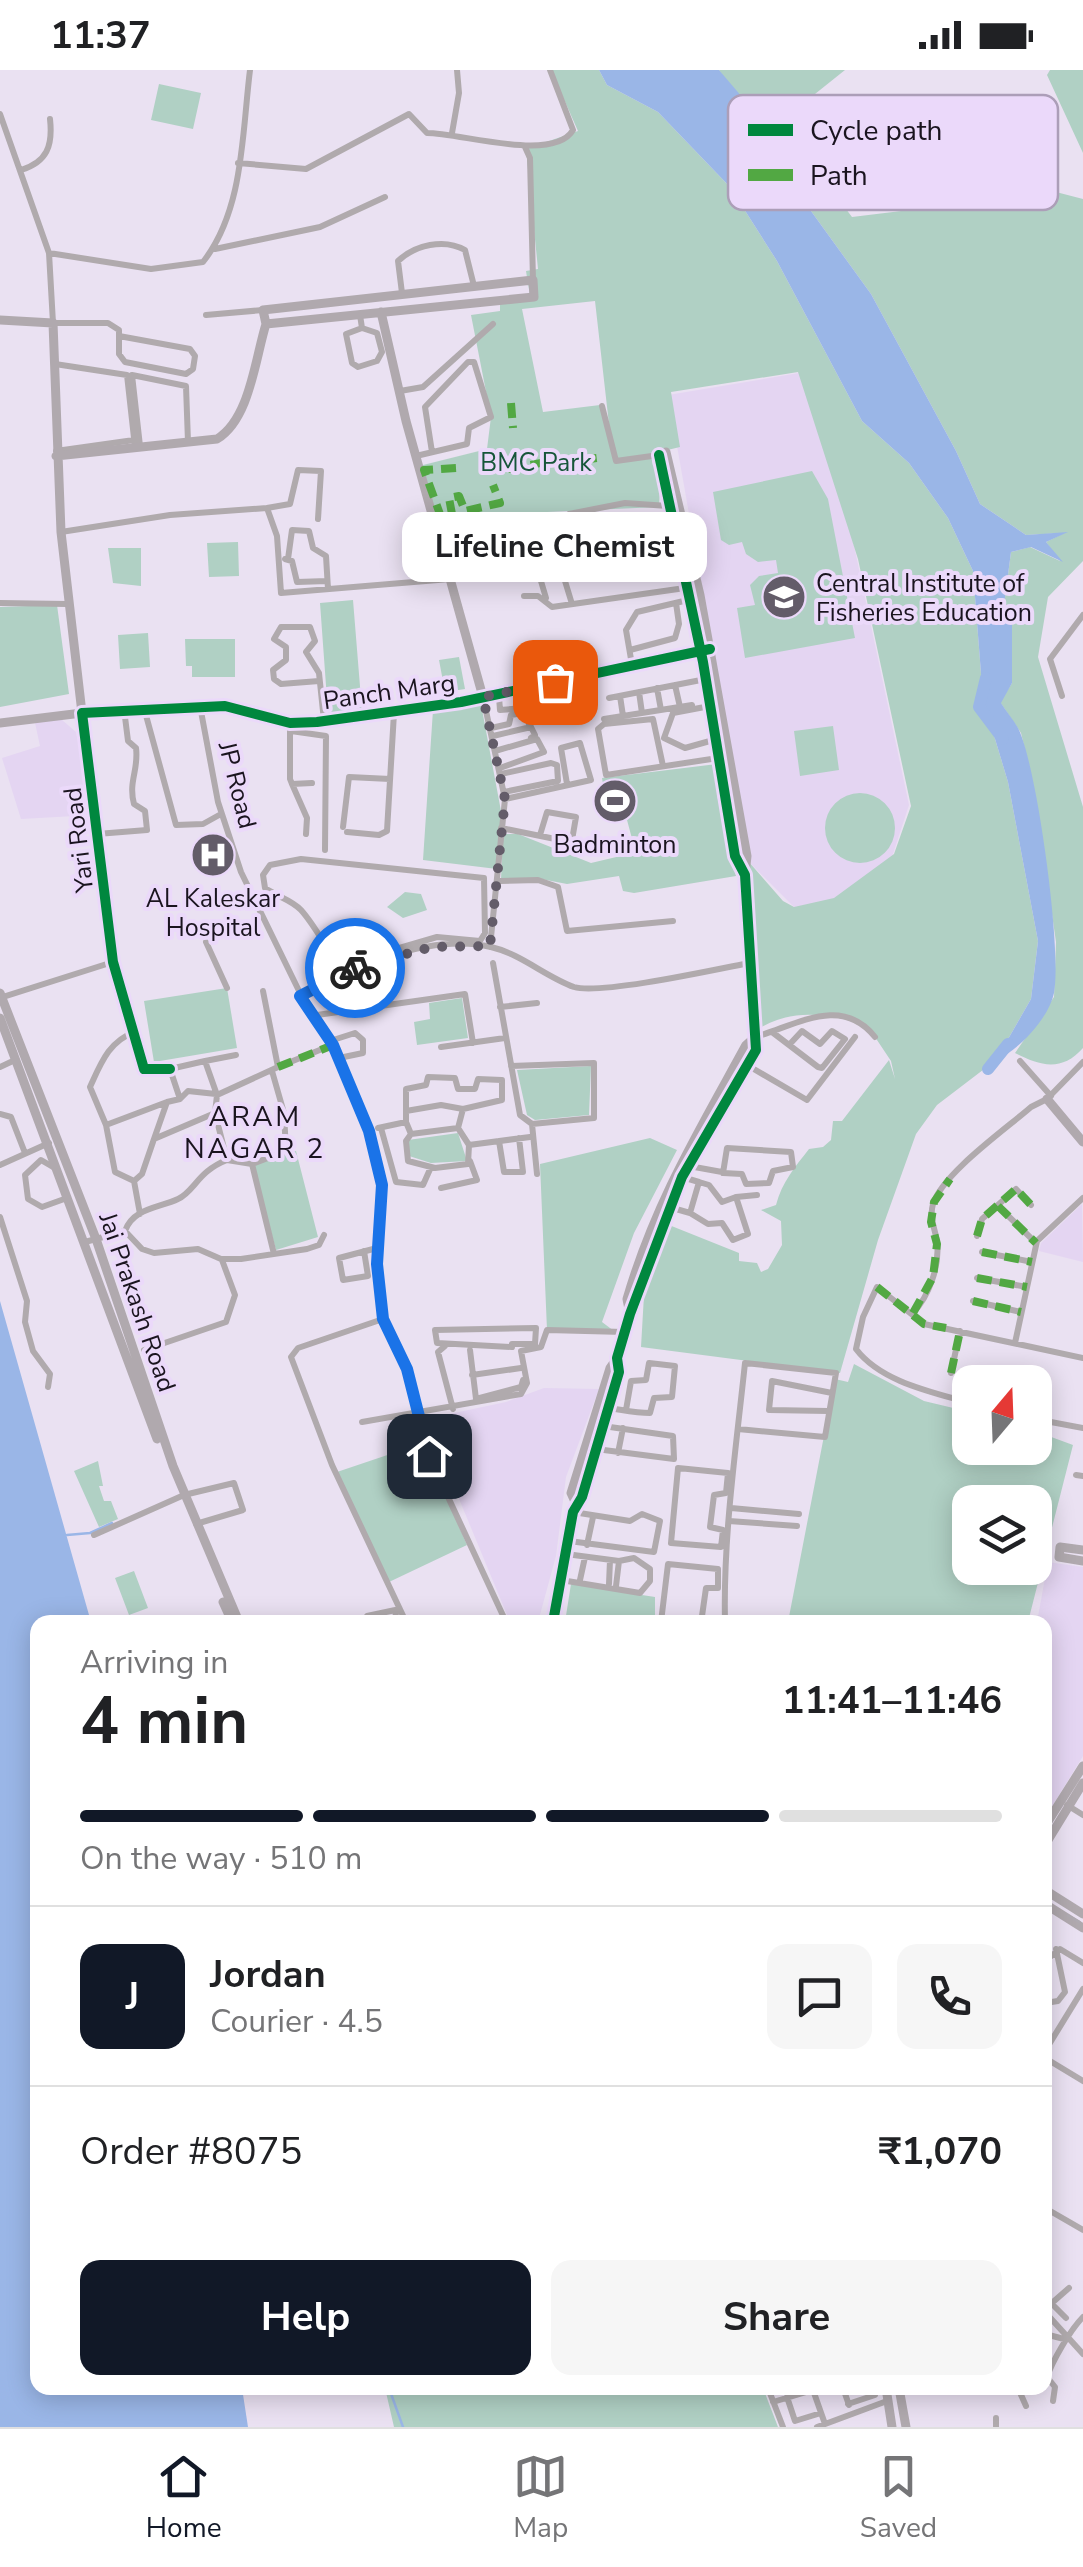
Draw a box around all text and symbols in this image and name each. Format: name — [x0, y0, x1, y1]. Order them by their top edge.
text: 11:37 — [50, 10, 151, 61]
legend — [728, 95, 1058, 210]
text: Cycle path — [810, 112, 942, 150]
text: Path — [810, 157, 868, 195]
park label: BMC Park — [480, 446, 592, 480]
callout: Lifeline Chemist — [402, 512, 708, 582]
text: Lifeline Chemist — [435, 525, 674, 568]
place label: Central Institute of Fisheries Education — [816, 567, 1032, 630]
school or university icon: Central Institute of Fisheries Education — [761, 574, 807, 620]
pin — [513, 640, 598, 725]
icon: bag — [528, 655, 583, 710]
street label: Panch Marg — [321, 666, 457, 718]
street label: JP Road — [210, 737, 264, 832]
sports icon: Badminton — [592, 778, 638, 824]
street label: Yari Road — [56, 785, 102, 895]
place label: Badminton — [554, 828, 676, 862]
hospital icon: AL Kaleskar Hospital — [190, 832, 236, 878]
place label: AL Kaleskar Hospital — [146, 882, 280, 945]
courier — [305, 918, 405, 1018]
icon: bike — [328, 941, 383, 996]
district label: ARAM NAGAR 2 — [184, 1098, 326, 1168]
street label: Jai Prakash Road — [90, 1207, 184, 1397]
north arrow — [952, 1365, 1052, 1465]
map controls — [952, 1365, 1052, 1585]
pin — [387, 1414, 472, 1499]
icon: home — [402, 1429, 457, 1484]
button: layers — [952, 1485, 1052, 1585]
text: Arriving in — [80, 1641, 228, 1684]
text: 11:41–11:46 — [782, 1675, 1002, 1726]
text: 4 min — [80, 1677, 248, 1766]
text: On the way · 510 m — [80, 1837, 362, 1880]
button: chat — [767, 1944, 872, 2049]
button: phone — [897, 1944, 1002, 2049]
text: Jordan — [210, 1949, 326, 2000]
text: J — [126, 1971, 139, 2022]
text: Courier · 4.5 — [210, 2000, 383, 2043]
text: Order #8075 — [80, 2126, 302, 2177]
text: ₹1,070 — [879, 2126, 1002, 2177]
button: Help — [80, 2260, 531, 2375]
button: Share — [551, 2260, 1002, 2375]
tab: Home — [146, 2449, 222, 2547]
tab: Map — [513, 2449, 568, 2547]
tab: Saved — [860, 2449, 937, 2547]

